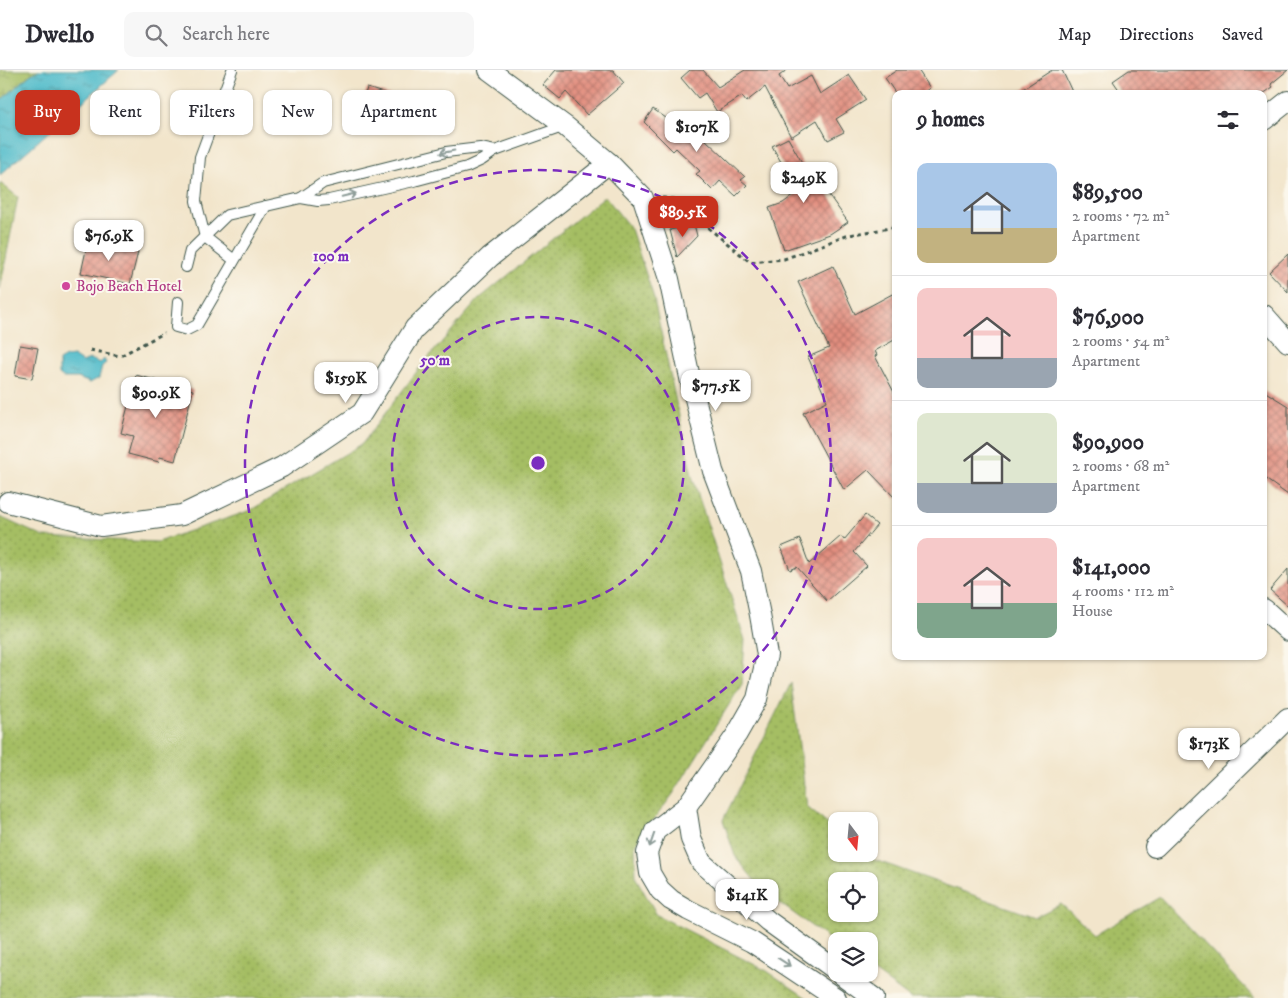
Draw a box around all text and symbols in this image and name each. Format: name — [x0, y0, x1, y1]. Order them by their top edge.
search box — [124, 12, 474, 57]
text: Dwello — [25, 20, 94, 50]
icon: search — [142, 21, 170, 49]
text: Search here — [182, 23, 270, 46]
text: Map — [1058, 24, 1091, 46]
text: Directions — [1119, 24, 1194, 46]
text: Saved — [1222, 24, 1263, 46]
chip: Buy — [15, 90, 80, 135]
chip: Rent — [90, 90, 160, 135]
chip: Filters — [170, 90, 253, 135]
chip: New — [263, 90, 332, 135]
chip: Apartment — [342, 90, 455, 135]
icon: filters — [1214, 106, 1242, 134]
text: 9 homes — [917, 107, 985, 133]
pin: $107K — [662, 111, 732, 153]
text: $107K — [676, 117, 718, 137]
one-way arrow — [439, 148, 455, 157]
pin: $249K — [769, 162, 839, 204]
text: $249K — [781, 168, 827, 188]
text: $89,500 — [1072, 180, 1143, 206]
icon: home — [957, 183, 1017, 243]
one-way arrow — [341, 190, 357, 199]
pin: $89.5K — [642, 196, 724, 238]
text: $89.5K — [659, 202, 707, 222]
text: 2 rooms · 72 m² — [1072, 206, 1169, 226]
pin: $76.9K — [68, 220, 150, 262]
text: $76.9K — [85, 226, 133, 246]
text: Apartment — [1072, 226, 1140, 246]
text: 100 m — [313, 247, 350, 266]
place label: Bojo Beach Hotel — [76, 277, 182, 296]
marker: Bojo Beach Hotel — [60, 280, 72, 292]
text: $76,900 — [1072, 305, 1144, 331]
icon: home — [957, 308, 1017, 368]
text: 2 rooms · 54 m² — [1072, 331, 1169, 351]
text: 50 m — [419, 351, 451, 370]
text: Apartment — [1072, 351, 1140, 371]
pin: $159K — [311, 362, 381, 404]
text: $159K — [325, 368, 367, 388]
pin: $77.5K — [675, 370, 757, 412]
pin: $90.9K — [115, 376, 197, 419]
text: $77.5K — [692, 376, 740, 396]
text: $90.9K — [132, 383, 180, 403]
text: $90,900 — [1072, 430, 1144, 456]
icon: home — [957, 433, 1017, 493]
centre of rings — [529, 454, 547, 472]
text: 2 rooms · 68 m² — [1072, 456, 1169, 476]
text: Apartment — [1072, 476, 1140, 496]
text: $141,000 — [1072, 555, 1151, 581]
icon: home — [957, 558, 1017, 618]
text: 4 rooms · 112 m² — [1072, 581, 1174, 601]
text: House — [1072, 601, 1113, 621]
pin: $173K — [1174, 728, 1244, 770]
text: $173K — [1189, 734, 1229, 754]
north arrow — [828, 812, 878, 862]
map controls — [828, 812, 878, 982]
one-way arrow — [647, 832, 656, 847]
button: locate — [828, 872, 878, 922]
pin: $141K — [712, 878, 782, 921]
text: $141K — [727, 885, 767, 905]
button: layers — [828, 932, 878, 982]
one-way arrow — [776, 957, 790, 967]

